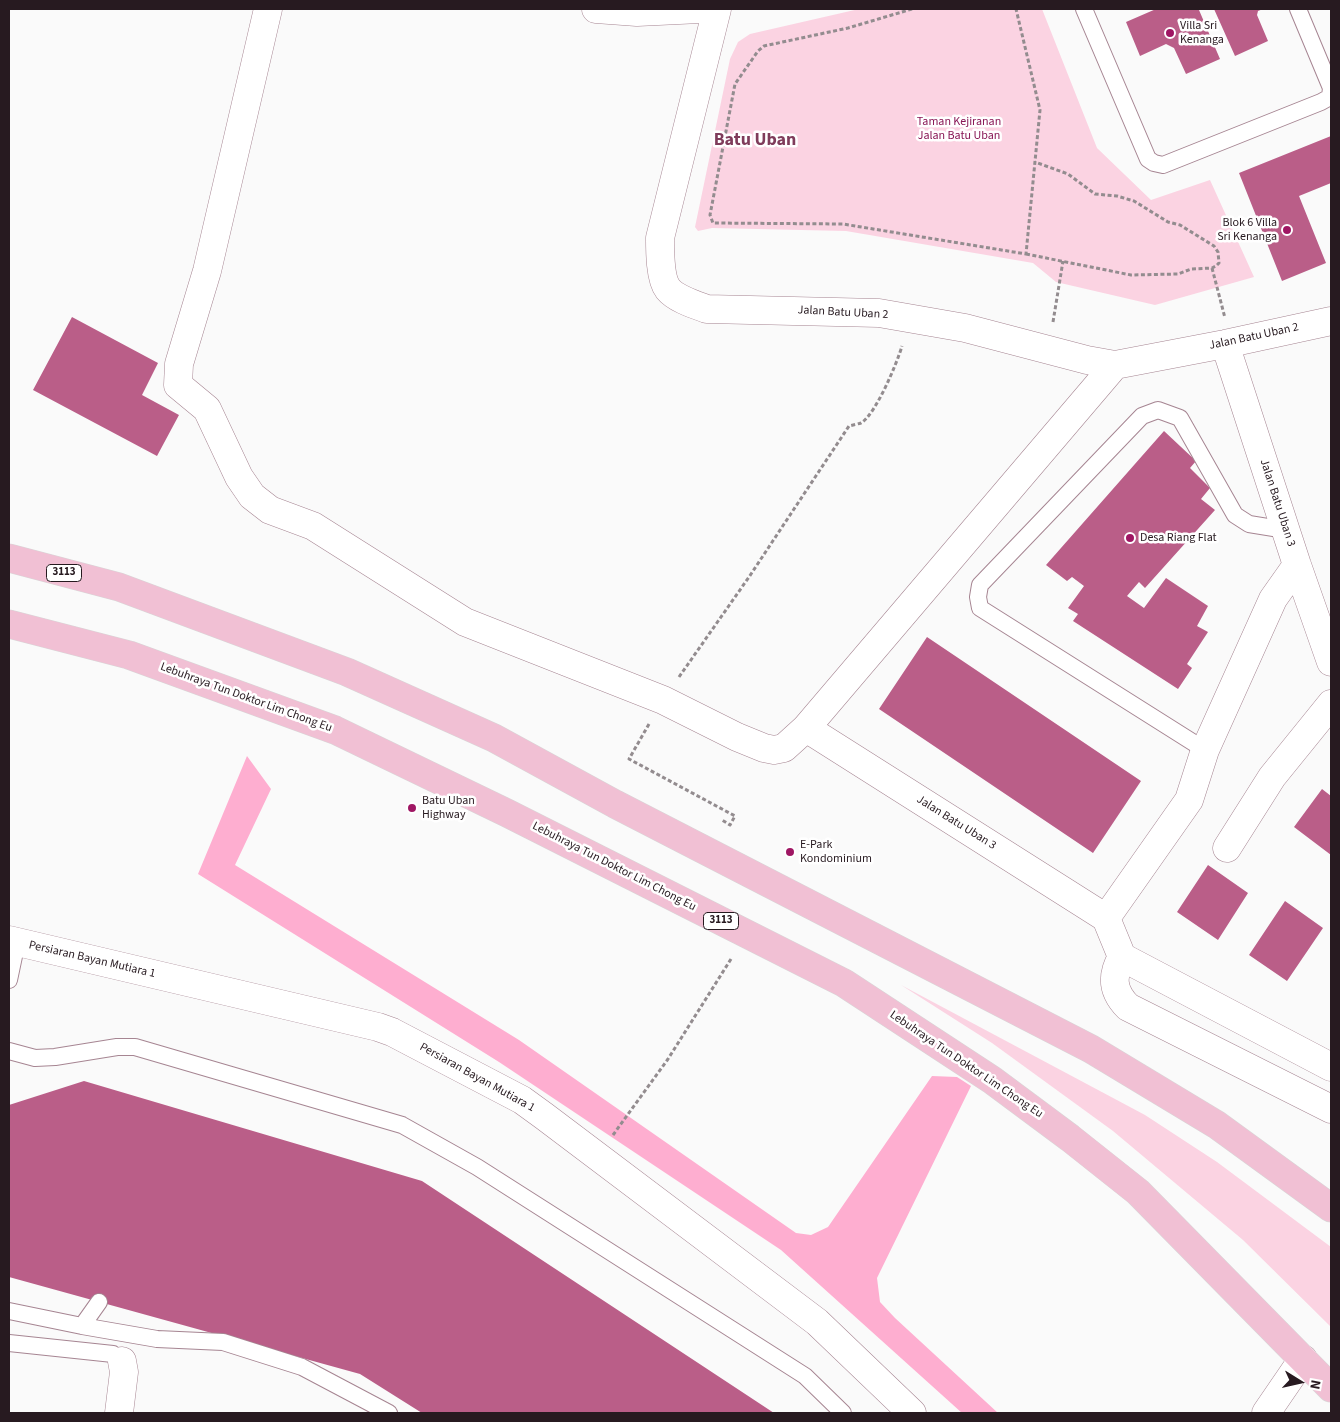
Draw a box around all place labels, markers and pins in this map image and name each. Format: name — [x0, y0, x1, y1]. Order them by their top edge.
place label: Villa Sri Kenanga — [1180, 19, 1224, 47]
marker: Villa Sri Kenanga — [1164, 27, 1176, 39]
place label: Blok 6 Villa Sri Kenanga — [1217, 216, 1277, 244]
marker: Blok 6 Villa Sri Kenanga — [1281, 224, 1293, 236]
place label: Desa Riang Flat — [1140, 531, 1217, 545]
marker: Desa Riang Flat — [1124, 532, 1136, 544]
place label: Batu Uban Highway — [422, 794, 475, 822]
marker: Batu Uban Highway — [406, 802, 418, 814]
place label: E-Park Kondominium — [800, 838, 872, 866]
marker: E-Park Kondominium — [784, 846, 796, 858]

